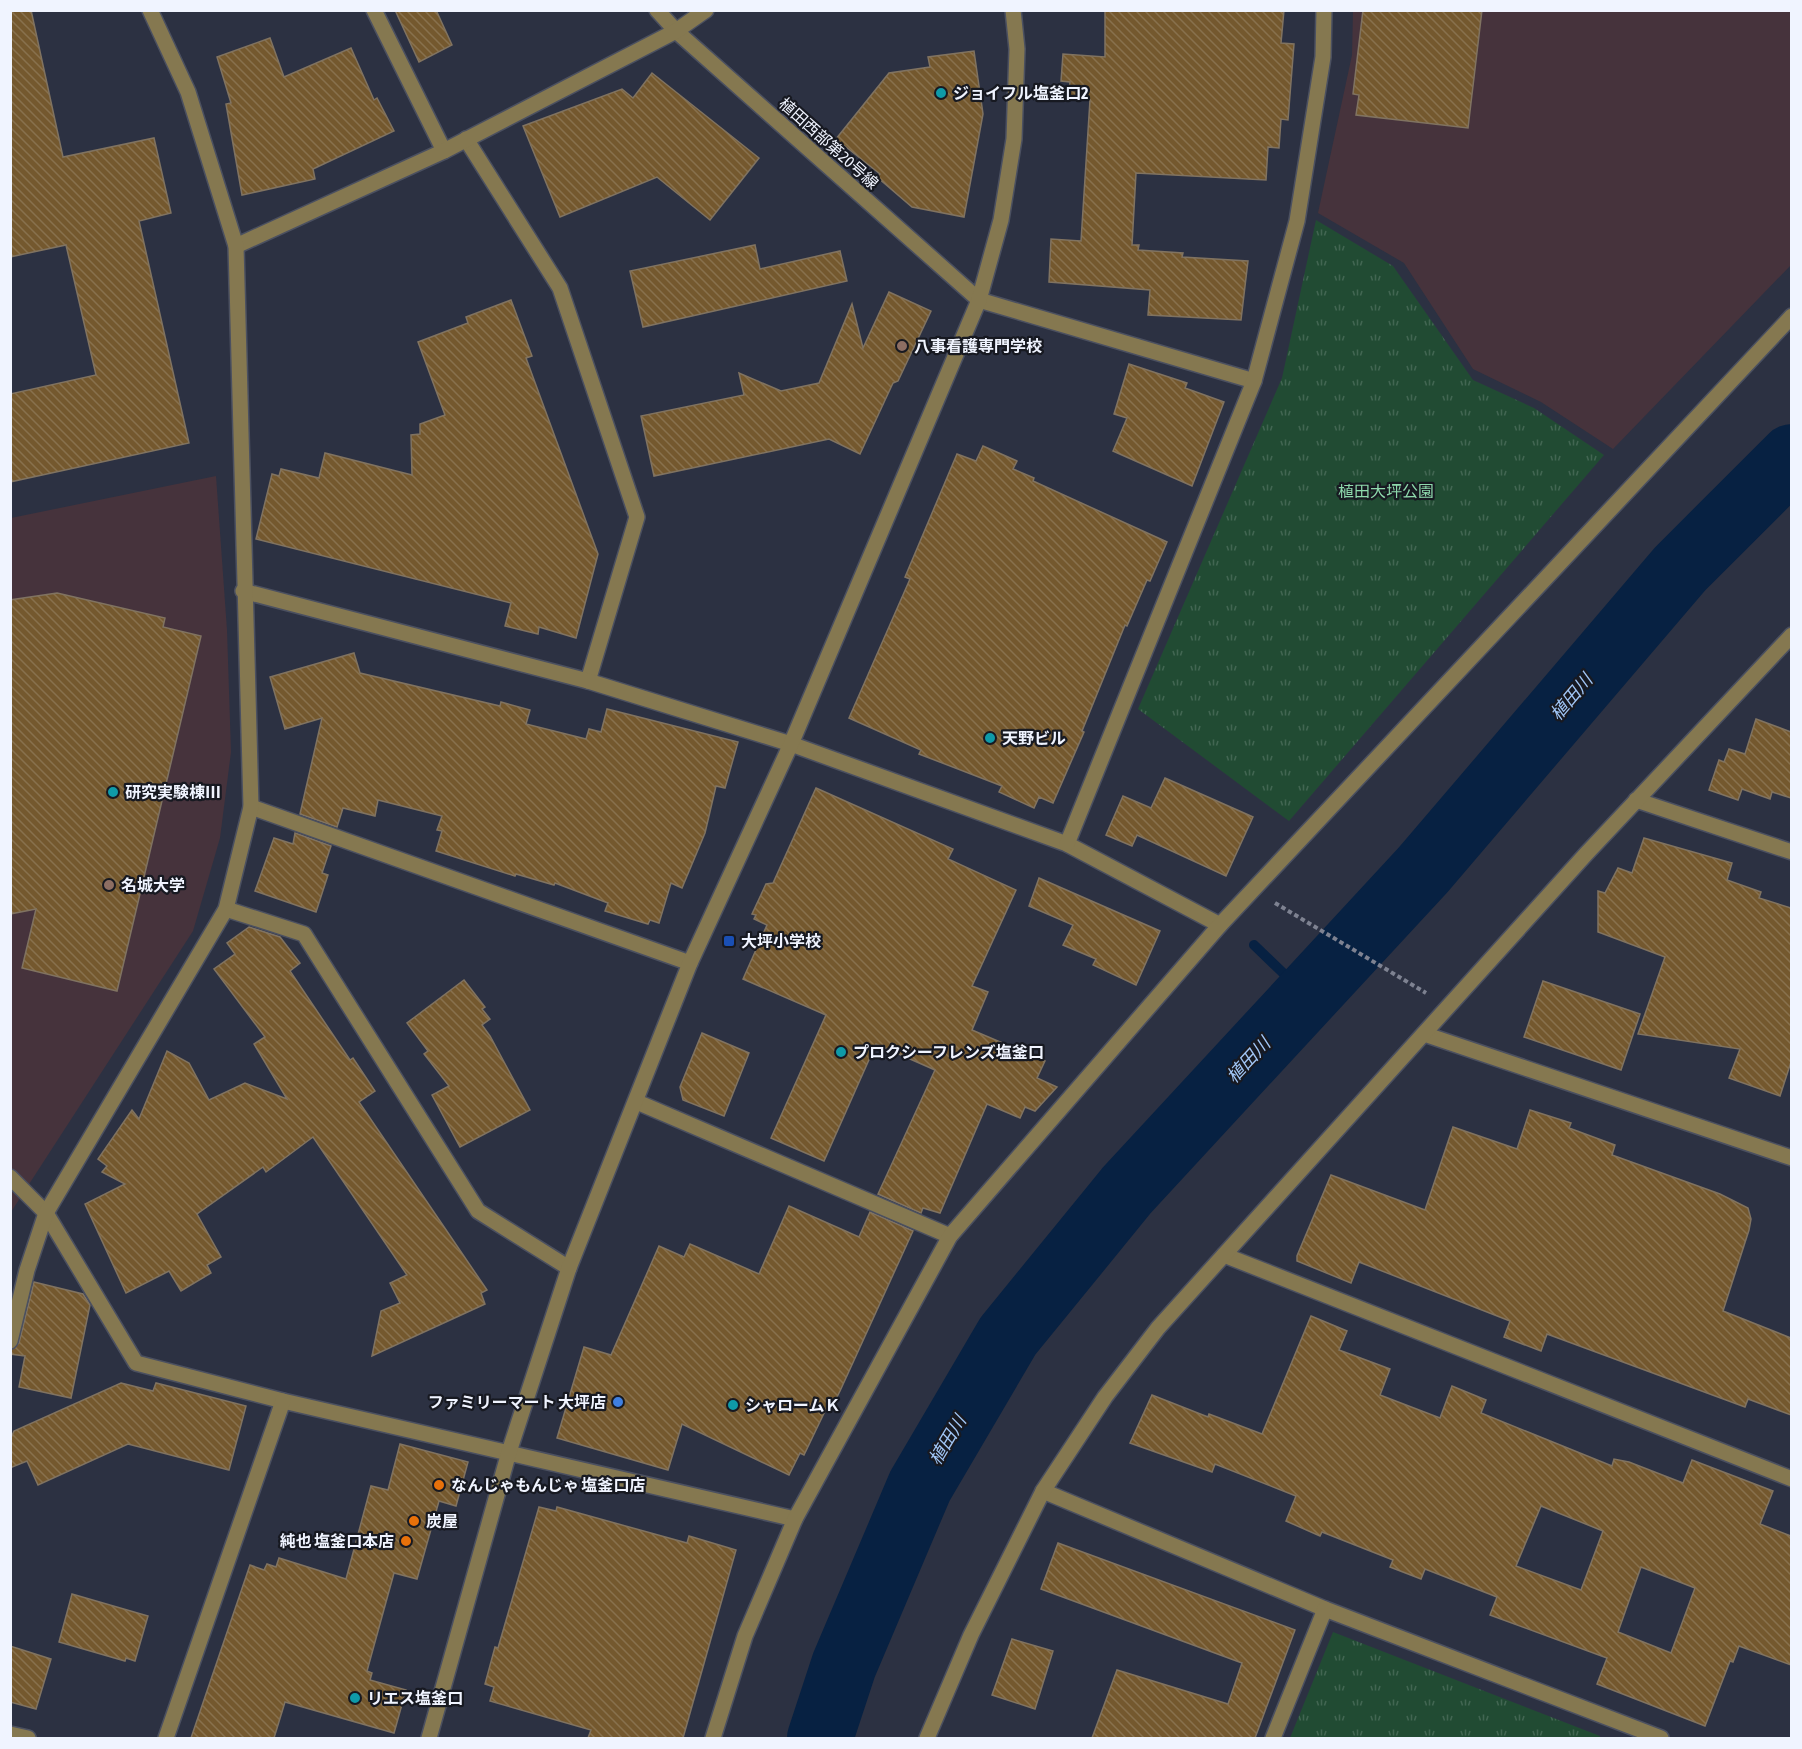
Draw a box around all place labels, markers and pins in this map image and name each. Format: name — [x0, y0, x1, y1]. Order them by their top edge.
place label: ジョイフル塩釜口2 — [953, 84, 1089, 102]
marker: ジョイフル塩釜口2 — [934, 86, 948, 100]
place label: 八事看護専門学校 — [914, 337, 1042, 355]
marker: 八事看護専門学校 — [895, 339, 909, 353]
place label: 天野ビル — [1002, 729, 1066, 747]
marker: 天野ビル — [983, 731, 997, 745]
place label: 研究実験棟Ⅲ — [125, 783, 221, 801]
marker: 研究実験棟Ⅲ — [106, 785, 120, 799]
place label: 名城大学 — [121, 876, 185, 894]
marker: 名城大学 — [102, 878, 116, 892]
place label: 大坪小学校 — [741, 932, 821, 950]
marker: 大坪小学校 — [722, 934, 736, 948]
place label: プロクシーフレンズ塩釜口 — [853, 1043, 1044, 1061]
marker: プロクシーフレンズ塩釜口 — [834, 1045, 848, 1059]
place label: ファミリーマート 大坪店 — [428, 1393, 606, 1411]
marker: ファミリーマート 大坪店 — [611, 1395, 625, 1409]
place label: シャロームＫ — [745, 1396, 841, 1414]
marker: シャロームＫ — [726, 1398, 740, 1412]
place label: なんじゃもんじゃ 塩釜口店 — [451, 1476, 645, 1494]
marker: なんじゃもんじゃ 塩釜口店 — [432, 1478, 446, 1492]
place label: 炭屋 — [426, 1512, 458, 1530]
marker: 炭屋 — [407, 1514, 421, 1528]
place label: 純也 塩釜口本店 — [280, 1532, 394, 1550]
marker: 純也 塩釜口本店 — [399, 1534, 413, 1548]
place label: リエス塩釜口 — [367, 1689, 463, 1707]
marker: リエス塩釜口 — [348, 1691, 362, 1705]

